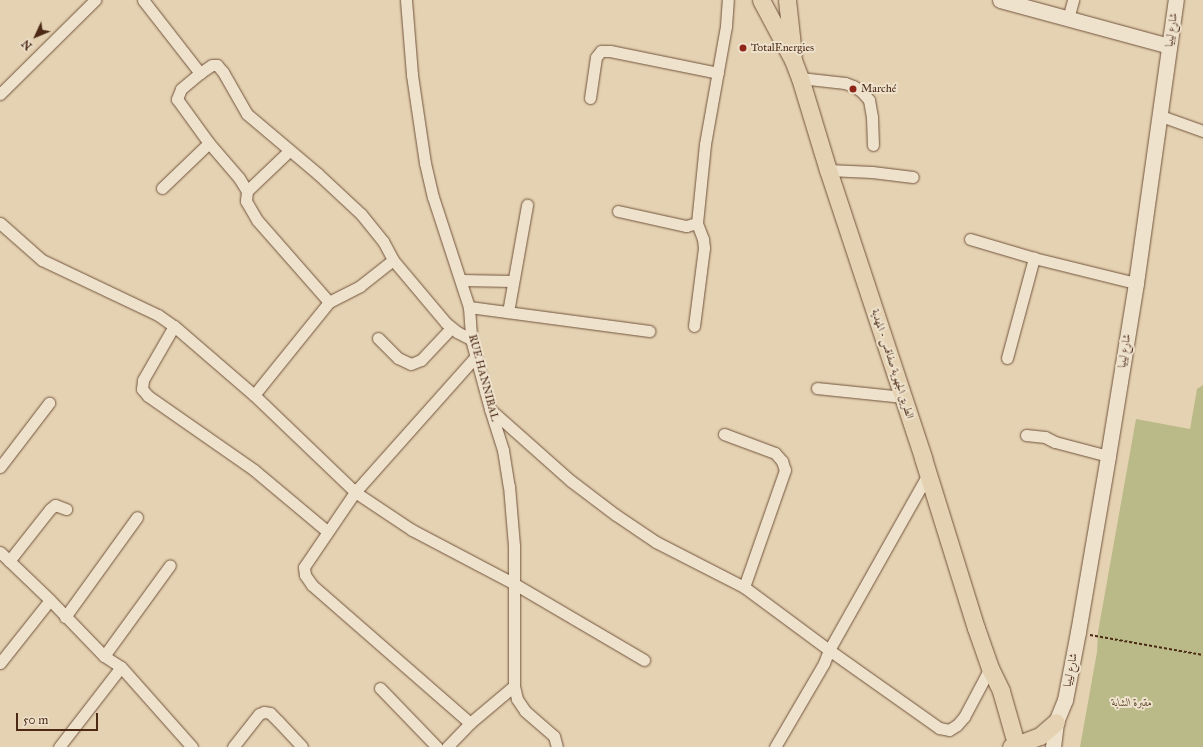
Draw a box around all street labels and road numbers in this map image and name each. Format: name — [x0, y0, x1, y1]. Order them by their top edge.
street label: شارع ليبيا — [1163, 12, 1181, 48]
street label: الطريق الجهوية صفاقس - المهدية — [868, 307, 916, 421]
street label: RUE HANNIBAL — [465, 333, 501, 423]
street label: شارع ليبيا — [1116, 333, 1134, 369]
street label: شارع ليبيا — [1061, 652, 1081, 688]

